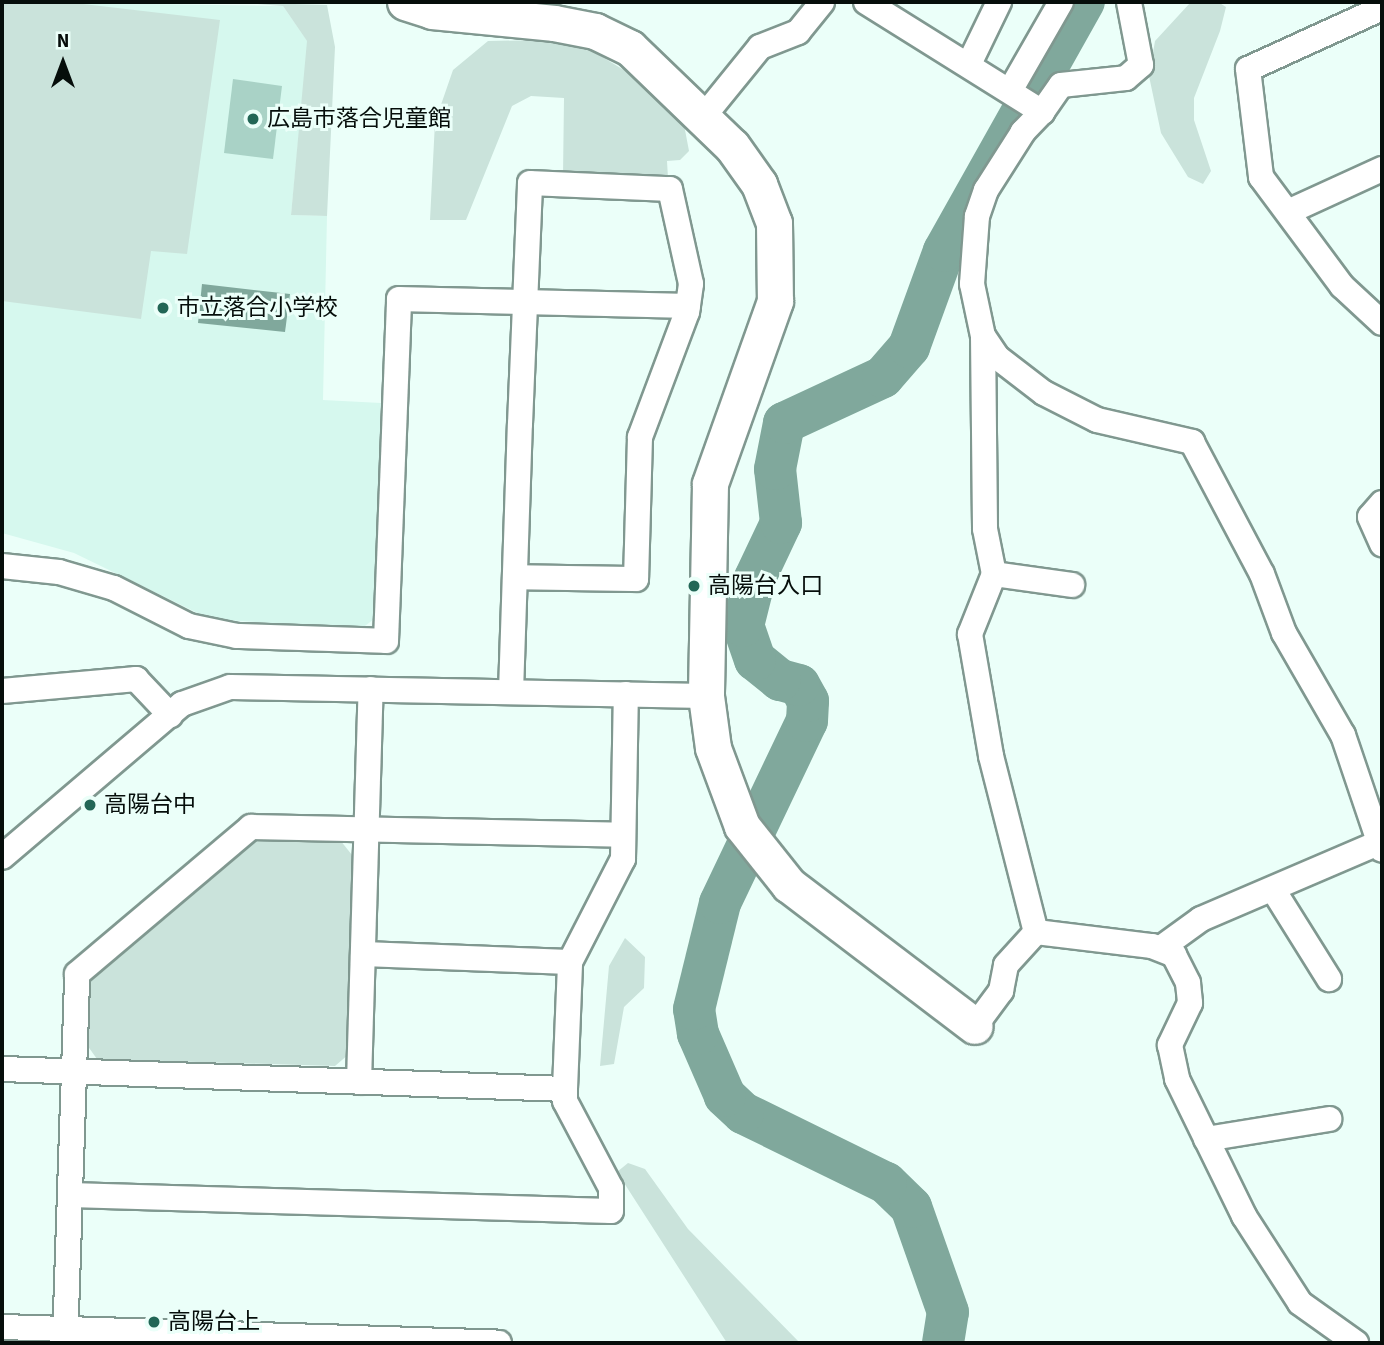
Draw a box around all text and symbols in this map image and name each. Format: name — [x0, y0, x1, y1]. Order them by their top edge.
north arrow — [28, 28, 98, 98]
text: N — [57, 28, 69, 55]
place label: 広島市落合児童館 — [267, 105, 451, 133]
marker: 広島市落合児童館 — [245, 111, 261, 127]
place label: 市立落合小学校 — [177, 294, 338, 322]
marker: 市立落合小学校 — [155, 300, 171, 316]
place label: 高陽台入口 — [708, 572, 823, 600]
marker: 高陽台入口 — [686, 578, 702, 594]
place label: 高陽台中 — [104, 791, 196, 819]
marker: 高陽台中 — [82, 797, 98, 813]
place label: 高陽台上 — [168, 1308, 260, 1336]
marker: 高陽台上 — [146, 1314, 162, 1330]

